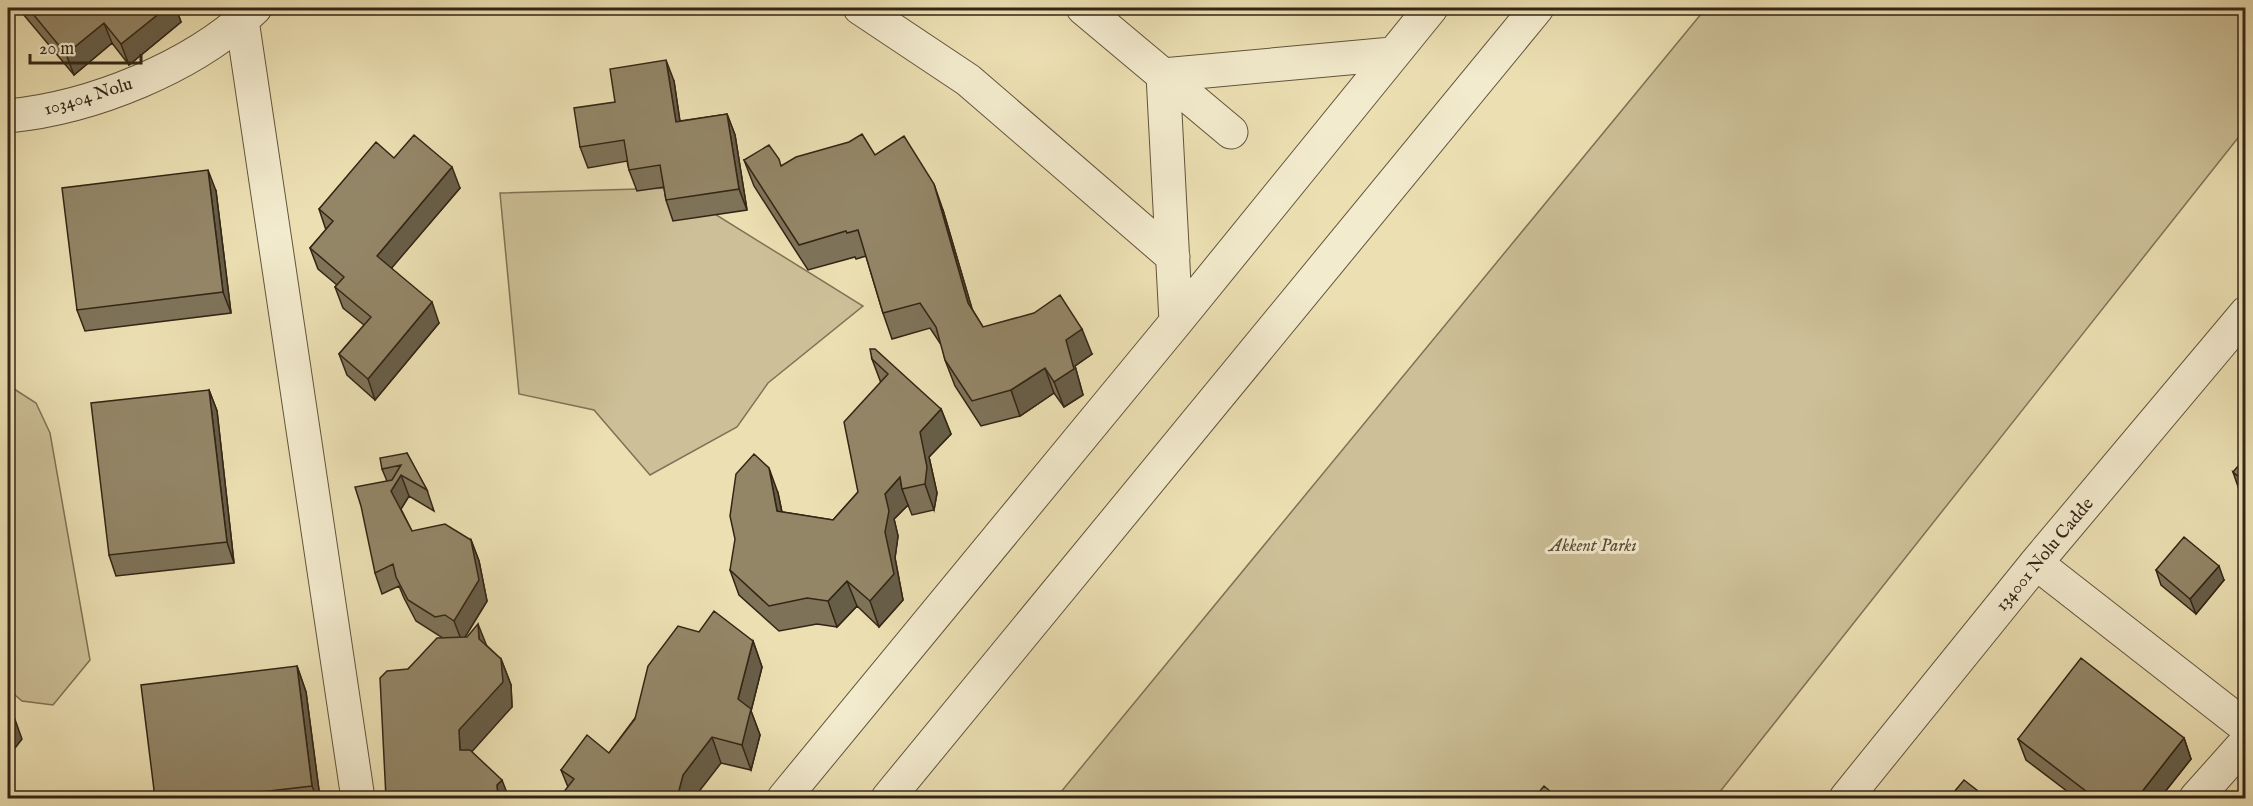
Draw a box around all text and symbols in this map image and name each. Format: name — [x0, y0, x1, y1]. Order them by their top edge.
scale bar — [30, 27, 141, 65]
text: 20 m — [39, 38, 74, 61]
street label: 103404 Nolu — [41, 73, 136, 122]
street label: 134001 Nolu Cadde — [1991, 493, 2099, 617]
park label: Akkent Parkı — [1547, 535, 1637, 558]

